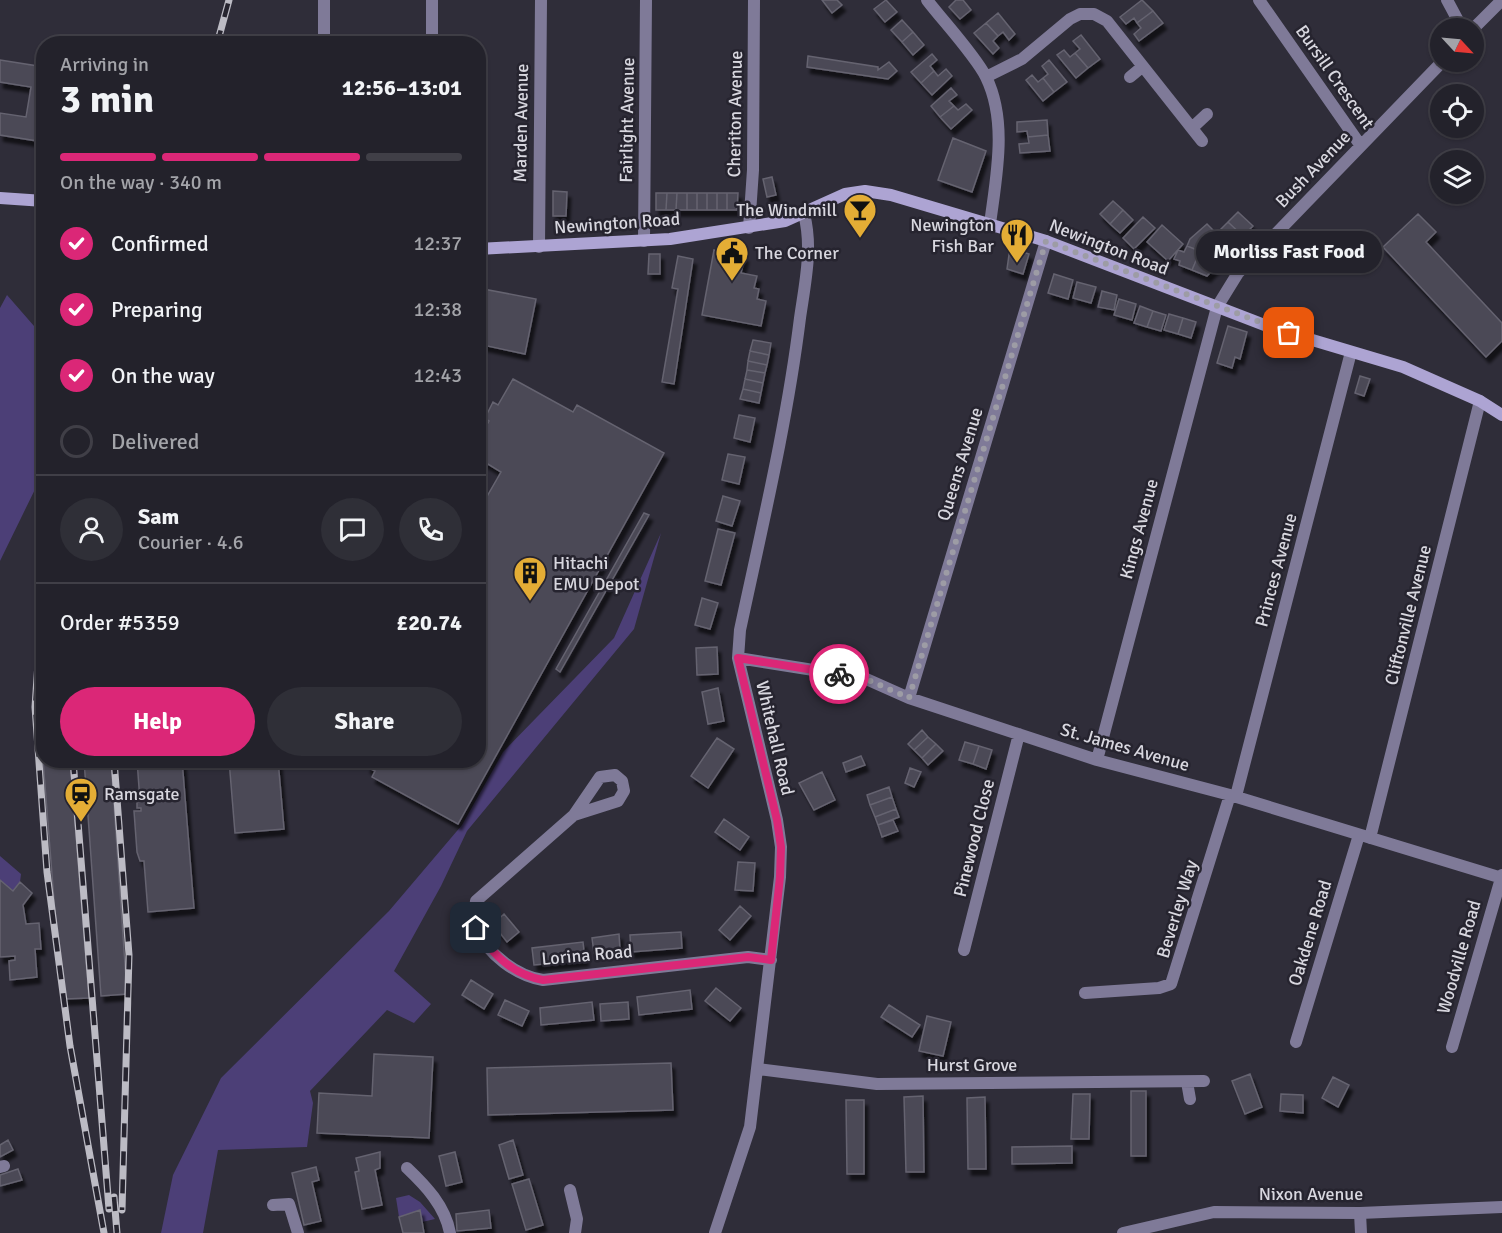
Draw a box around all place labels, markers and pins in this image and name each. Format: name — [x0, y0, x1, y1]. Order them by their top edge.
bar icon: The Windmill — [842, 192, 878, 239]
place label: The Windmill — [736, 199, 837, 221]
place label: Newington Fish Bar — [910, 214, 994, 257]
restaurant icon: Newington Fish Bar — [999, 217, 1035, 264]
callout: Morliss Fast Food — [1196, 231, 1382, 273]
public building icon: The Corner — [714, 235, 750, 282]
place label: The Corner — [755, 242, 839, 264]
pin — [1263, 307, 1314, 358]
place label: Hitachi EMU Depot — [553, 552, 639, 595]
building icon: Hitachi EMU Depot — [512, 555, 548, 602]
station icon: Ramsgate — [63, 776, 99, 823]
place label: Ramsgate — [104, 783, 180, 805]
pin — [450, 902, 501, 953]

